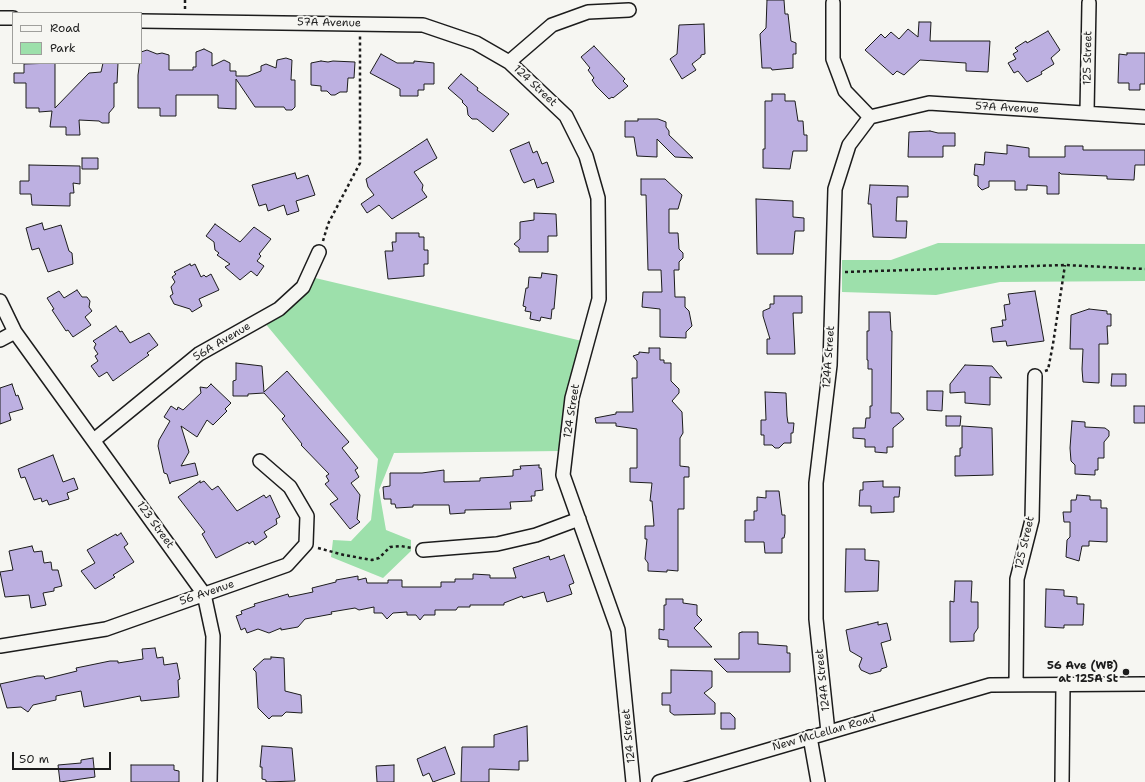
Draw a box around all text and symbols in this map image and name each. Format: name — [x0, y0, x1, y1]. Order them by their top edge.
legend — [12, 12, 142, 64]
street label: 57A Avenue — [297, 16, 361, 30]
text: Road — [50, 20, 80, 36]
street label: 125 Street — [1081, 31, 1095, 85]
text: Park — [50, 40, 76, 56]
street label: 124 Street — [510, 62, 560, 110]
street label: 57A Avenue — [975, 100, 1039, 116]
street label: 56A Avenue — [191, 320, 253, 364]
street label: 124A Street — [820, 325, 838, 389]
street label: 124 Street — [561, 383, 583, 439]
street label: 123 Street — [134, 499, 176, 551]
street label: 125 Street — [1012, 515, 1038, 571]
street label: 56 Avenue — [178, 578, 236, 608]
street label: 124A Street — [813, 648, 833, 712]
place label: 56 Ave (WB) at 125A St — [1047, 659, 1118, 685]
marker: 56 Ave (WB) at 125A St — [1121, 667, 1131, 677]
street label: 124 Street — [620, 708, 638, 764]
street label: New McLellan Road — [771, 712, 877, 754]
scale bar — [14, 744, 113, 770]
text: 50 m — [19, 751, 49, 767]

